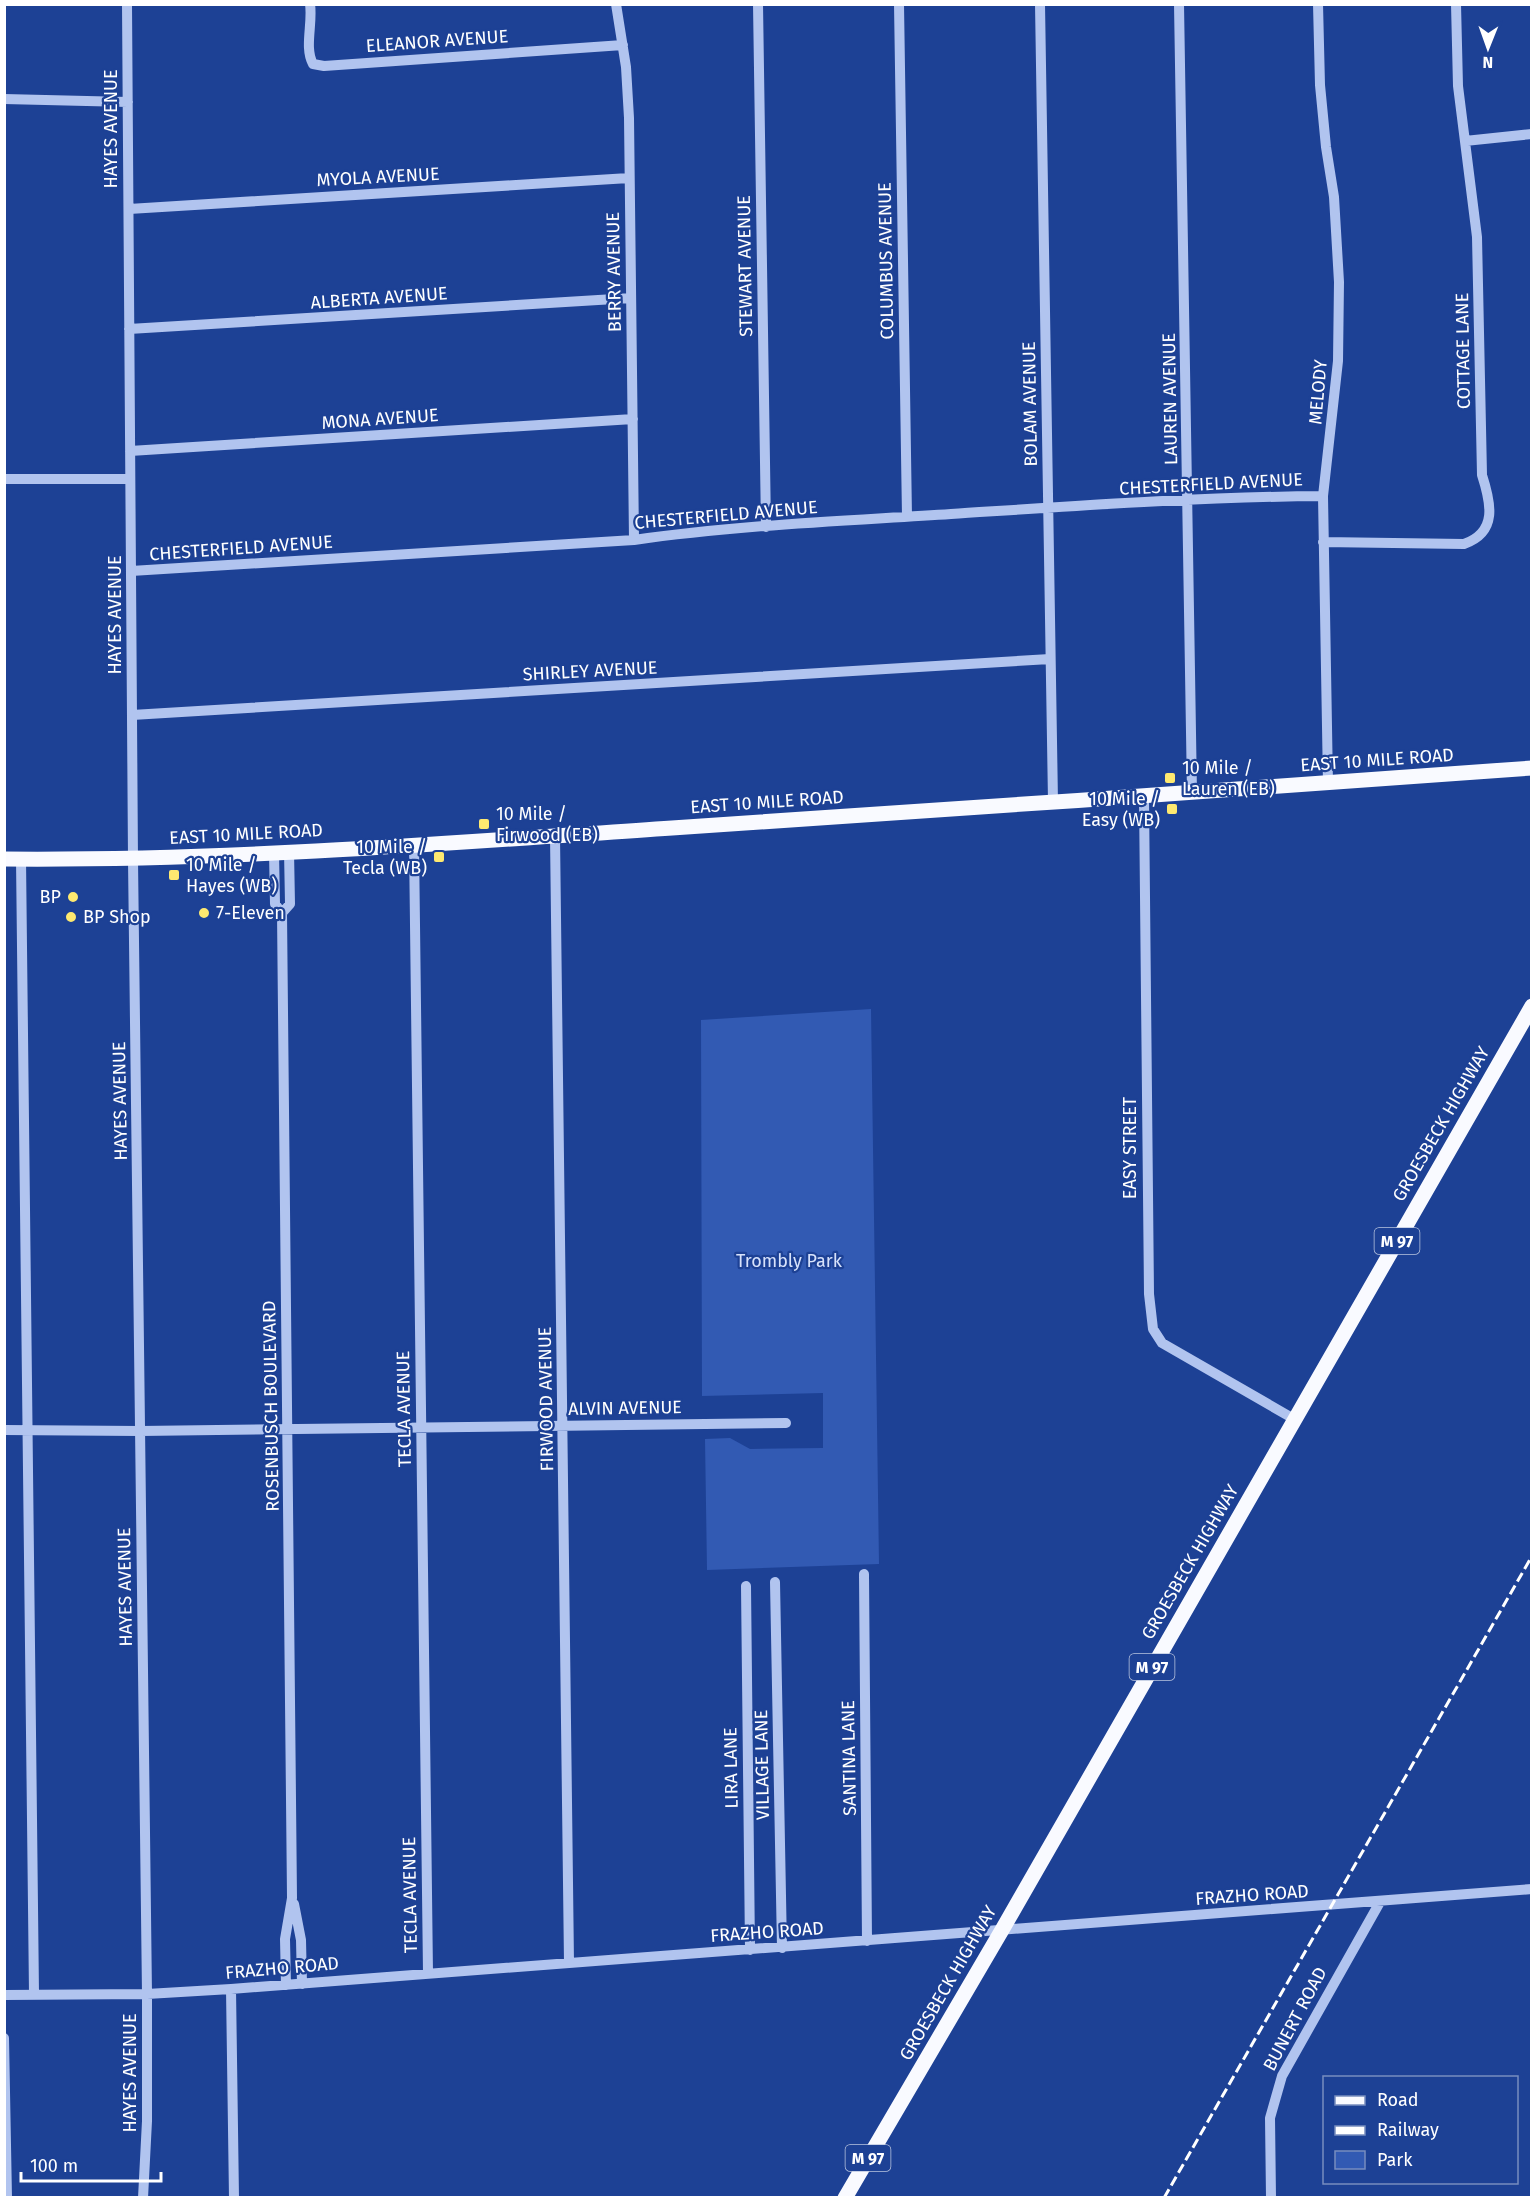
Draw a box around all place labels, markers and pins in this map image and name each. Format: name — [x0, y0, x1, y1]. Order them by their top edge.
place label: 10 Mile / Lauren (EB) — [1182, 757, 1275, 800]
marker: 10 Mile / Lauren (EB) — [1163, 771, 1177, 785]
place label: 10 Mile / Easy (WB) — [1082, 788, 1160, 831]
marker: 10 Mile / Easy (WB) — [1165, 802, 1179, 816]
place label: 10 Mile / Firwood (EB) — [496, 803, 598, 846]
marker: 10 Mile / Firwood (EB) — [477, 817, 491, 831]
place label: 10 Mile / Tecla (WB) — [343, 836, 427, 879]
marker: 10 Mile / Tecla (WB) — [432, 850, 446, 864]
place label: 10 Mile / Hayes (WB) — [186, 854, 277, 897]
marker: 10 Mile / Hayes (WB) — [167, 868, 181, 882]
place label: BP — [40, 886, 61, 908]
marker: BP — [66, 890, 80, 904]
place label: 7-Eleven — [216, 902, 285, 924]
place label: BP Shop — [83, 906, 151, 928]
marker: 7-Eleven — [197, 906, 211, 920]
marker: BP Shop — [64, 910, 78, 924]

